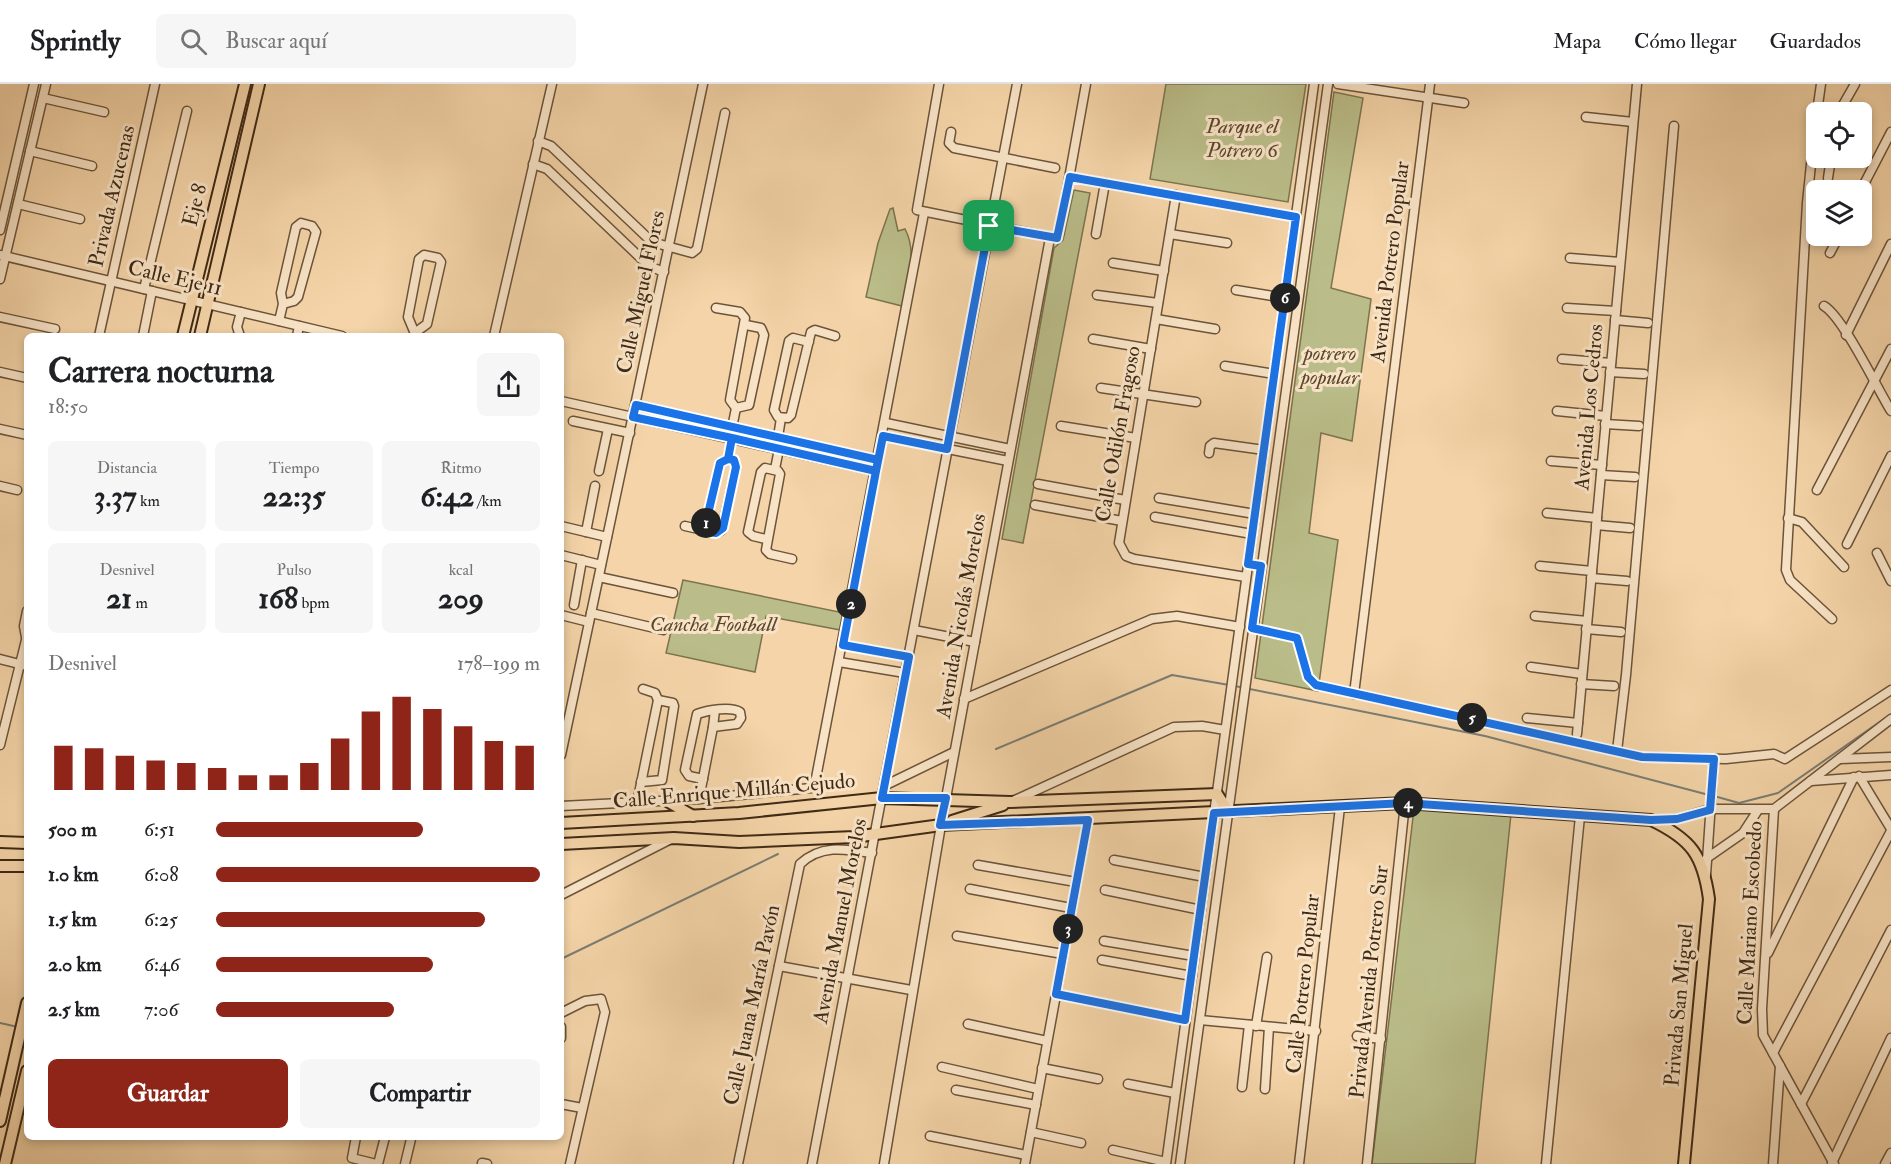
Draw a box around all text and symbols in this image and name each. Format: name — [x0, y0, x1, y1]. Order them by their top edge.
search box — [156, 14, 576, 68]
text: Sprintly — [30, 24, 120, 59]
icon: search — [177, 25, 210, 58]
text: Buscar aquí — [225, 27, 327, 55]
text: Mapa — [1553, 28, 1601, 55]
text: Cómo llegar — [1634, 28, 1737, 55]
text: Guardados — [1770, 28, 1861, 55]
map controls — [1806, 102, 1872, 246]
button: locate — [1806, 102, 1872, 168]
park label: Parque el Potrero 6 — [1205, 113, 1280, 164]
street label: Privada Azucenas — [83, 122, 141, 270]
street label: Avenida Potrero Popular — [1364, 160, 1416, 365]
button: layers — [1806, 180, 1872, 246]
street label: Eje 8 — [177, 181, 213, 229]
pin — [963, 200, 1014, 251]
street label: Calle Miguel Flores — [611, 208, 671, 376]
icon: arrive — [972, 209, 1005, 242]
street label: Calle Eje 11 — [125, 254, 225, 302]
pin: 6 — [1270, 283, 1300, 313]
text: 6 — [1281, 288, 1289, 308]
street label: Avenida Los Cedros — [1568, 323, 1610, 492]
park label: potrero popular — [1298, 340, 1360, 391]
street label: Calle Odilón Fragoso — [1089, 344, 1147, 524]
text: Carrera nocturna — [48, 351, 273, 392]
button: share — [477, 353, 540, 416]
text: 18:50 — [48, 394, 88, 419]
text: Distancia — [97, 458, 157, 478]
text: Tiempo — [269, 458, 319, 478]
text: Ritmo — [441, 458, 481, 478]
text: 3.37 — [94, 478, 137, 515]
text: 22:35 — [263, 478, 325, 515]
text: 6:42 — [420, 478, 474, 515]
text: km — [137, 491, 160, 511]
text: /km — [474, 491, 502, 511]
pin: 1 — [691, 508, 721, 538]
street label: Avenida Nicolás Morelos — [930, 511, 992, 722]
text: 1 — [703, 513, 709, 533]
text: Desnivel — [99, 560, 155, 580]
text: Pulso — [277, 560, 311, 580]
text: kcal — [449, 560, 473, 580]
text: 21 — [106, 580, 132, 617]
text: 168 — [258, 580, 298, 617]
text: 209 — [438, 580, 484, 617]
pin: 2 — [836, 589, 866, 619]
text: m — [132, 593, 148, 613]
text: bpm — [298, 593, 330, 613]
text: 2 — [847, 594, 855, 614]
park label: Cancha Football — [650, 611, 778, 638]
text: Desnivel — [48, 651, 117, 676]
text: 178–199 m — [457, 651, 540, 676]
pin: 5 — [1457, 703, 1487, 733]
text: 5 — [1468, 708, 1476, 728]
street label: Calle Enrique Millán Cejudo — [612, 767, 856, 815]
pin: 4 — [1393, 788, 1423, 818]
text: 4 — [1404, 793, 1412, 813]
street label: Avenida Manuel Morelos — [807, 816, 873, 1027]
text: 500 m — [48, 817, 97, 842]
text: 6:51 — [144, 817, 175, 842]
street label: Calle Mariano Escobedo — [1731, 820, 1769, 1026]
text: 1.0 km — [48, 862, 99, 887]
text: 6:08 — [144, 862, 179, 887]
street label: Privada Avenida Potrero Sur — [1343, 864, 1395, 1100]
street label: Calle Potrero Popular — [1280, 893, 1326, 1075]
street label: Calle Juana María Pavón — [718, 902, 786, 1108]
text: 1.5 km — [48, 907, 97, 932]
text: 6:25 — [144, 907, 178, 932]
pin: 3 — [1053, 914, 1083, 944]
text: 3 — [1065, 919, 1071, 939]
street label: Privada San Miguel — [1658, 922, 1700, 1088]
text: 2.0 km — [48, 952, 102, 977]
text: 6:46 — [144, 952, 180, 977]
text: 2.5 km — [48, 997, 100, 1022]
text: 7:06 — [144, 997, 178, 1022]
button: Guardar — [48, 1059, 288, 1128]
button: Compartir — [300, 1059, 540, 1128]

